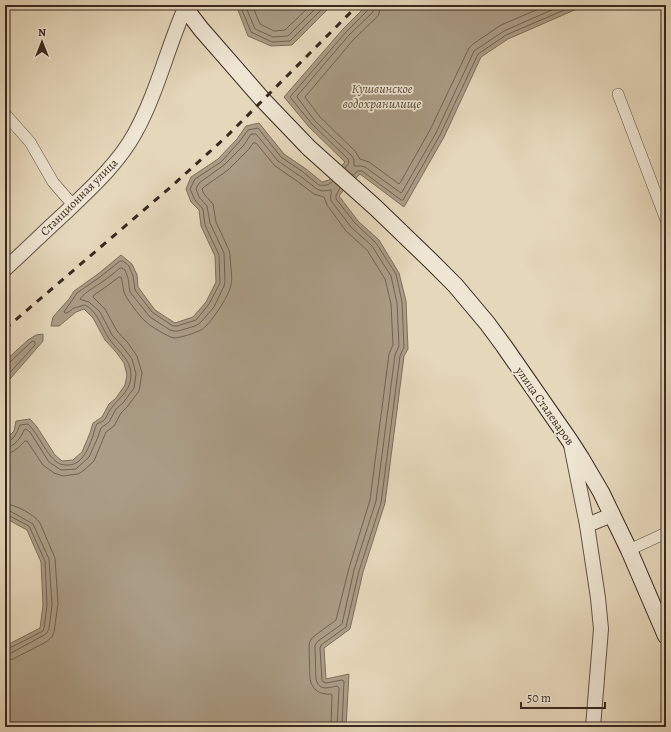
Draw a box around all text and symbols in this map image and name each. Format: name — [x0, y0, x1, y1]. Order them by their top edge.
north arrow — [22, 22, 62, 62]
text: N — [38, 25, 46, 40]
water label: Кушвинское водохранилище — [343, 80, 422, 112]
street label: Станционная улица — [37, 154, 122, 239]
street label: улица Сталеваров — [511, 363, 578, 449]
scale bar — [521, 684, 605, 710]
text: 50 m — [527, 690, 551, 706]

